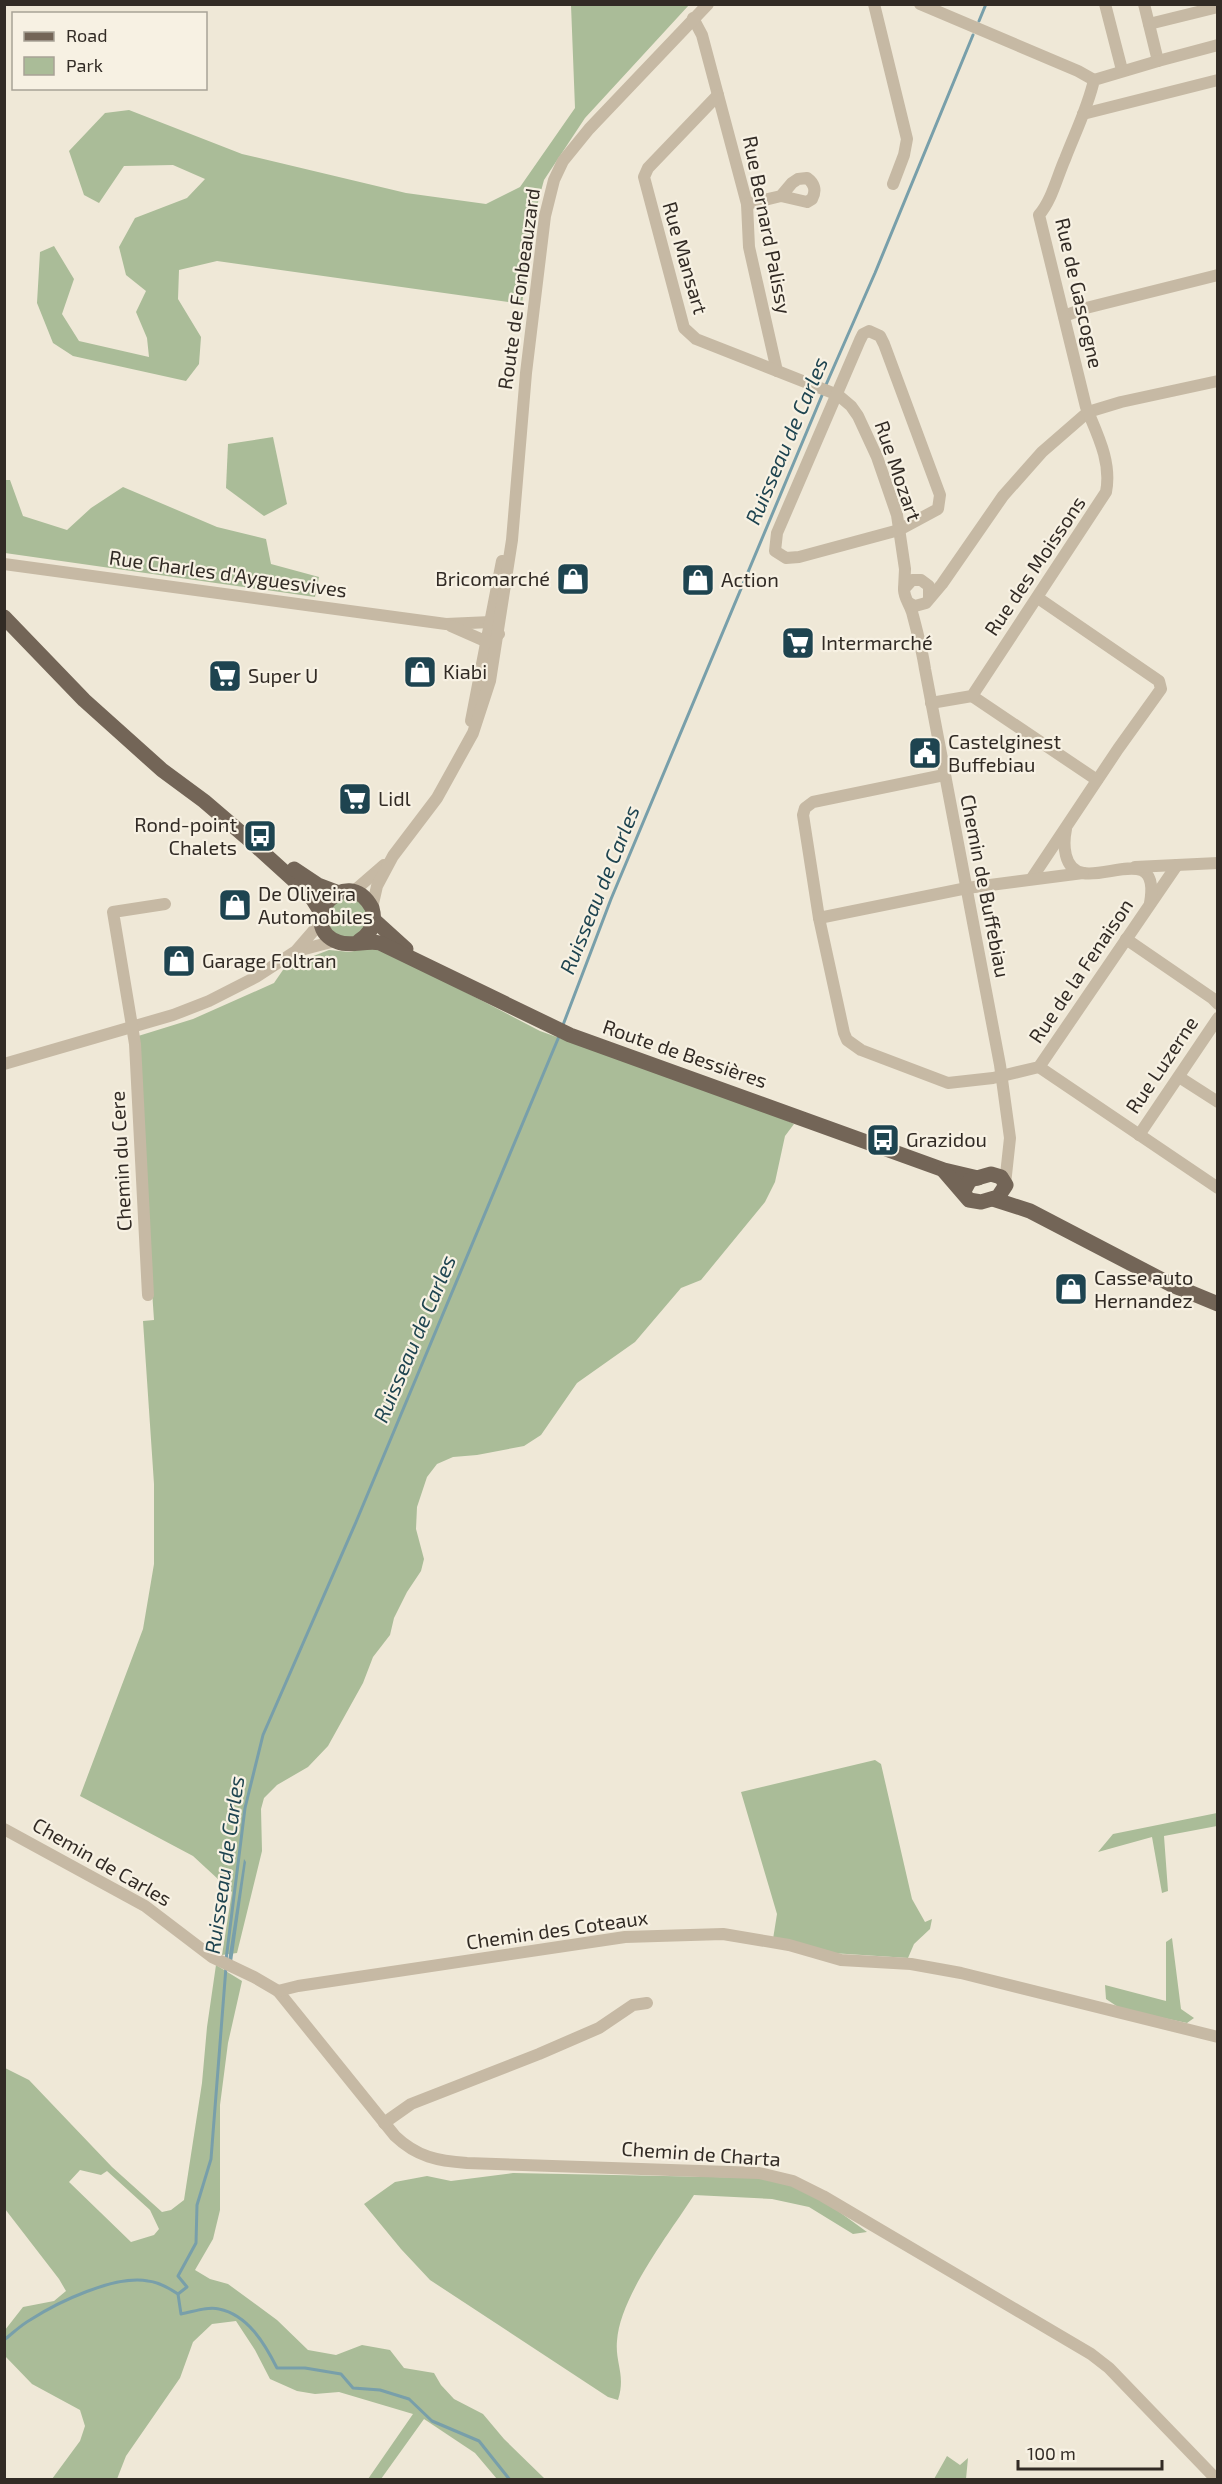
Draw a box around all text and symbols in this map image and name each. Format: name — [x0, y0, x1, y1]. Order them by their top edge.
legend — [12, 12, 207, 90]
text: Road — [66, 24, 107, 46]
text: Park — [66, 54, 103, 76]
street label: Rue Bernard Palissy — [739, 134, 797, 316]
street label: Route de Fonbeauzard — [492, 187, 544, 391]
street label: Rue Mansart — [658, 199, 714, 317]
street label: Rue de Gascogne — [1051, 215, 1109, 370]
water label: Ruisseau de Carles — [739, 353, 832, 528]
street label: Rue Mozart — [871, 417, 927, 524]
street label: Rue des Moissons — [979, 491, 1090, 640]
street label: Rue Charles d'Ayguesvives — [108, 544, 349, 602]
shop icon: Bricomarché — [555, 561, 591, 597]
shop icon: Action — [680, 562, 716, 598]
place label: Bricomarché — [435, 566, 550, 590]
place label: Action — [721, 567, 779, 591]
supermarket icon: Intermarché — [780, 625, 816, 661]
place label: Intermarché — [821, 630, 933, 654]
shop icon: Kiabi — [402, 654, 438, 690]
supermarket icon: Super U — [207, 658, 243, 694]
place label: Kiabi — [443, 659, 487, 683]
place label: Super U — [248, 663, 318, 687]
place label: Castelginest Buffebiau — [948, 729, 1061, 776]
public building icon: Castelginest Buffebiau — [907, 735, 943, 771]
supermarket icon: Lidl — [337, 781, 373, 817]
place label: Lidl — [378, 786, 411, 810]
street label: Chemin de Buffebiau — [956, 792, 1016, 980]
water label: Ruisseau de Carles — [553, 802, 644, 977]
place label: Rond-point Chalets — [134, 812, 237, 859]
bus stop icon: Rond-point Chalets — [242, 818, 278, 854]
place label: De Oliveira Automobiles — [258, 881, 373, 928]
shop icon: De Oliveira Automobiles — [217, 887, 253, 923]
street label: Rue de la Fenaison — [1023, 894, 1137, 1047]
shop icon: Garage Foltran — [161, 943, 197, 979]
place label: Garage Foltran — [202, 948, 337, 972]
street label: Rue Luzerne — [1120, 1011, 1202, 1118]
street label: Route de Bessières — [600, 1014, 771, 1092]
street label: Chemin du Cere — [104, 1090, 136, 1232]
bus stop icon: Grazidou — [865, 1122, 901, 1158]
place label: Grazidou — [906, 1127, 987, 1151]
water label: Ruisseau de Carles — [367, 1251, 460, 1426]
place label: Casse auto Hernandez — [1094, 1265, 1193, 1312]
shop icon: Casse auto Hernandez — [1053, 1271, 1089, 1307]
water label: Ruisseau de Carles — [199, 1774, 248, 1955]
street label: Chemin de Carles — [29, 1812, 176, 1911]
street label: Chemin des Coteaux — [464, 1904, 650, 1954]
street label: Chemin de Charta — [621, 2135, 782, 2171]
scale bar — [1018, 2433, 1162, 2471]
text: 100 m — [1027, 2442, 1076, 2464]

